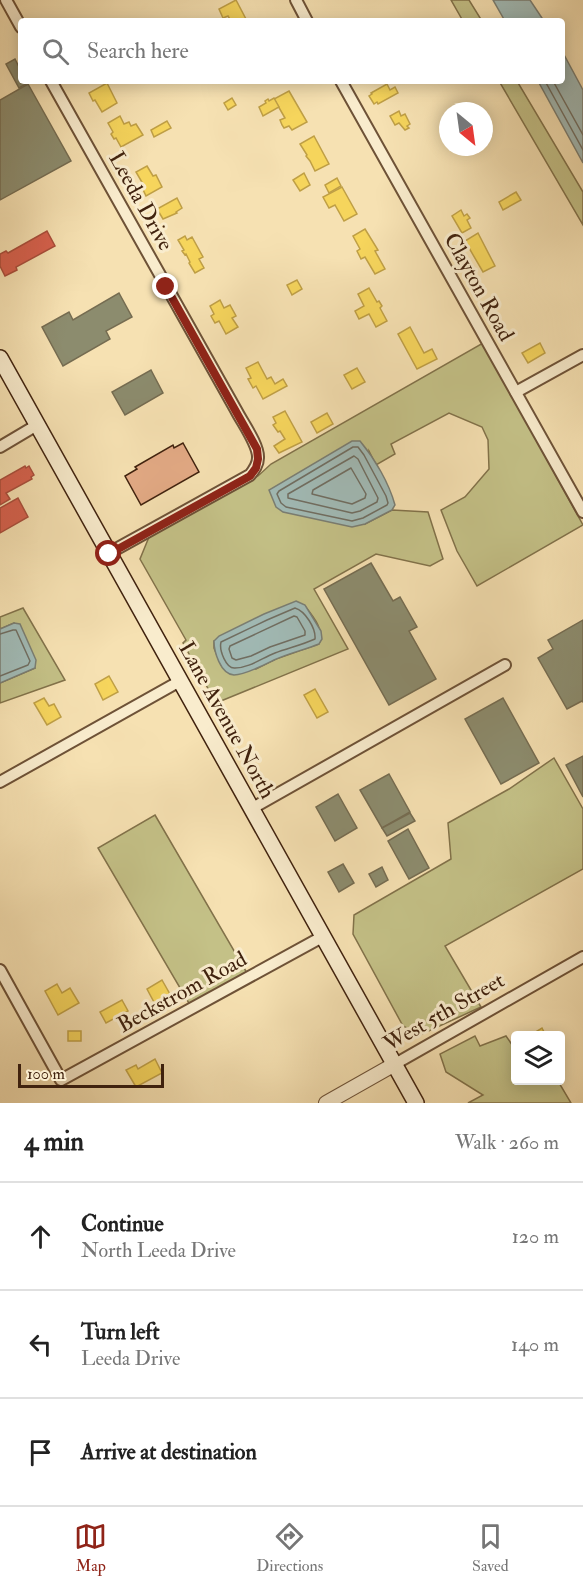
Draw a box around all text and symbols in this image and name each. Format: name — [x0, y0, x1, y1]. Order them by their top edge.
search box — [18, 18, 565, 84]
icon: search — [39, 35, 72, 68]
text: Search here — [87, 37, 189, 65]
north arrow — [439, 102, 493, 156]
street label: Leeda Drive — [102, 146, 180, 256]
street label: Clayton Road — [438, 228, 520, 346]
route end — [152, 273, 178, 299]
route start — [95, 540, 121, 566]
street label: Lane Avenue North — [172, 637, 282, 804]
street label: Beckstrom Road — [112, 945, 252, 1039]
street label: West 5th Street — [378, 966, 509, 1058]
map controls — [511, 1031, 565, 1085]
button: layers — [511, 1031, 565, 1085]
scale bar — [18, 1061, 164, 1088]
text: 100 m — [27, 1064, 65, 1084]
text: 4 min — [24, 1126, 84, 1158]
text: Walk · 260 m — [455, 1130, 559, 1155]
text: Continue — [81, 1210, 164, 1238]
icon: ahead — [24, 1220, 57, 1253]
text: 120 m — [512, 1224, 559, 1249]
text: North Leeda Drive — [81, 1238, 236, 1263]
text: Turn left — [81, 1318, 160, 1346]
icon: left — [24, 1328, 57, 1361]
text: 140 m — [511, 1332, 559, 1357]
text: Leeda Drive — [81, 1346, 180, 1371]
icon: arrive — [24, 1436, 57, 1469]
text: Arrive at destination — [81, 1438, 257, 1466]
tab: Map — [74, 1520, 107, 1576]
tab: Directions — [256, 1520, 323, 1576]
tab: Saved — [472, 1520, 509, 1576]

